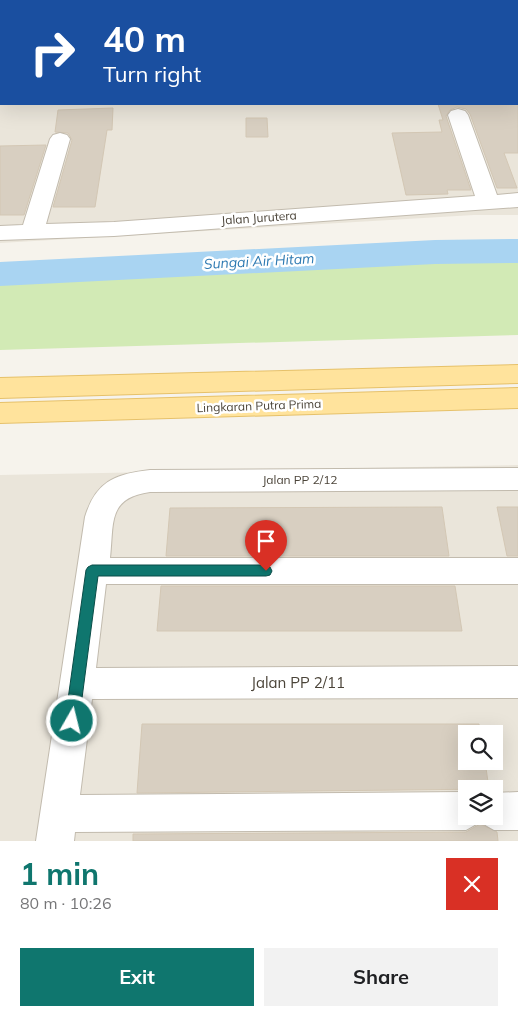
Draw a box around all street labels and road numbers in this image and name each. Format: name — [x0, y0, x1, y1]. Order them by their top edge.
street label: Jalan Jurutera — [221, 207, 297, 228]
street label: Lingkaran Putra Prima — [196, 396, 322, 415]
street label: Jalan PP 2/12 — [262, 472, 338, 487]
street label: Jalan PP 2/11 — [251, 673, 345, 692]

